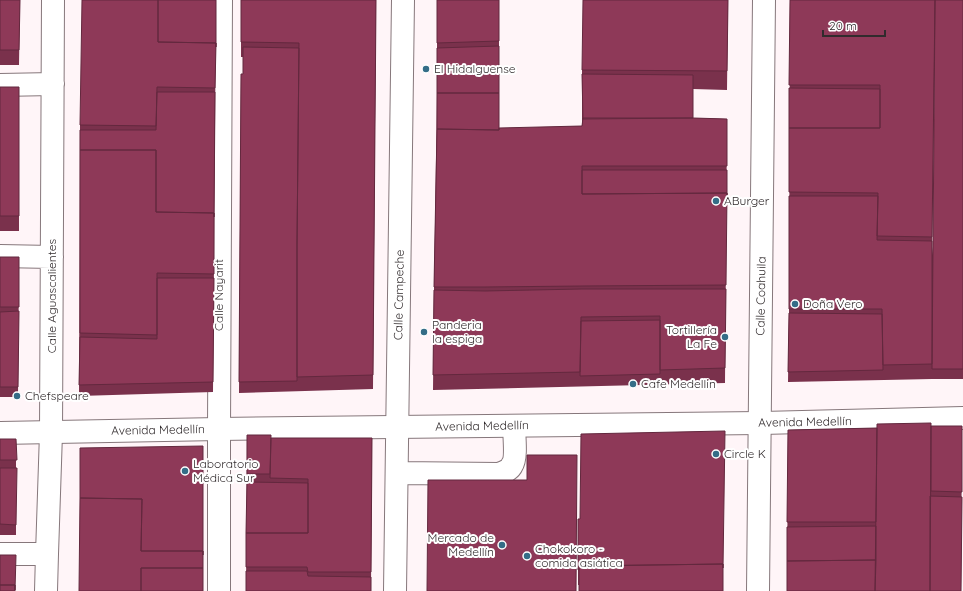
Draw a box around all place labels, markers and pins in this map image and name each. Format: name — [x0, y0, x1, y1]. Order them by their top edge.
place label: El Hidalguense — [434, 61, 516, 76]
marker: El Hidalguense — [421, 64, 431, 74]
place label: ABurger — [724, 193, 770, 208]
marker: ABurger — [711, 196, 721, 206]
place label: Doña Vero — [803, 296, 863, 311]
marker: Doña Vero — [790, 299, 800, 309]
place label: Panderia la espiga — [432, 317, 482, 346]
place label: Tortillería La Fe — [666, 322, 717, 351]
marker: Panderia la espiga — [419, 327, 429, 337]
marker: Tortillería La Fe — [720, 332, 730, 342]
place label: Cafe Medellin — [641, 376, 716, 391]
marker: Cafe Medellin — [628, 379, 638, 389]
place label: Chefspeare — [25, 388, 89, 403]
marker: Chefspeare — [12, 391, 22, 401]
place label: Circle K — [724, 446, 766, 461]
marker: Circle K — [711, 449, 721, 459]
place label: Laboratorio Médica Sur — [193, 456, 259, 485]
marker: Laboratorio Médica Sur — [180, 466, 190, 476]
place label: Mercado de Medellín — [428, 530, 494, 559]
marker: Mercado de Medellín — [497, 540, 507, 550]
place label: Chokokoro - comida asiática — [535, 541, 623, 570]
marker: Chokokoro - comida asiática — [522, 551, 532, 561]

